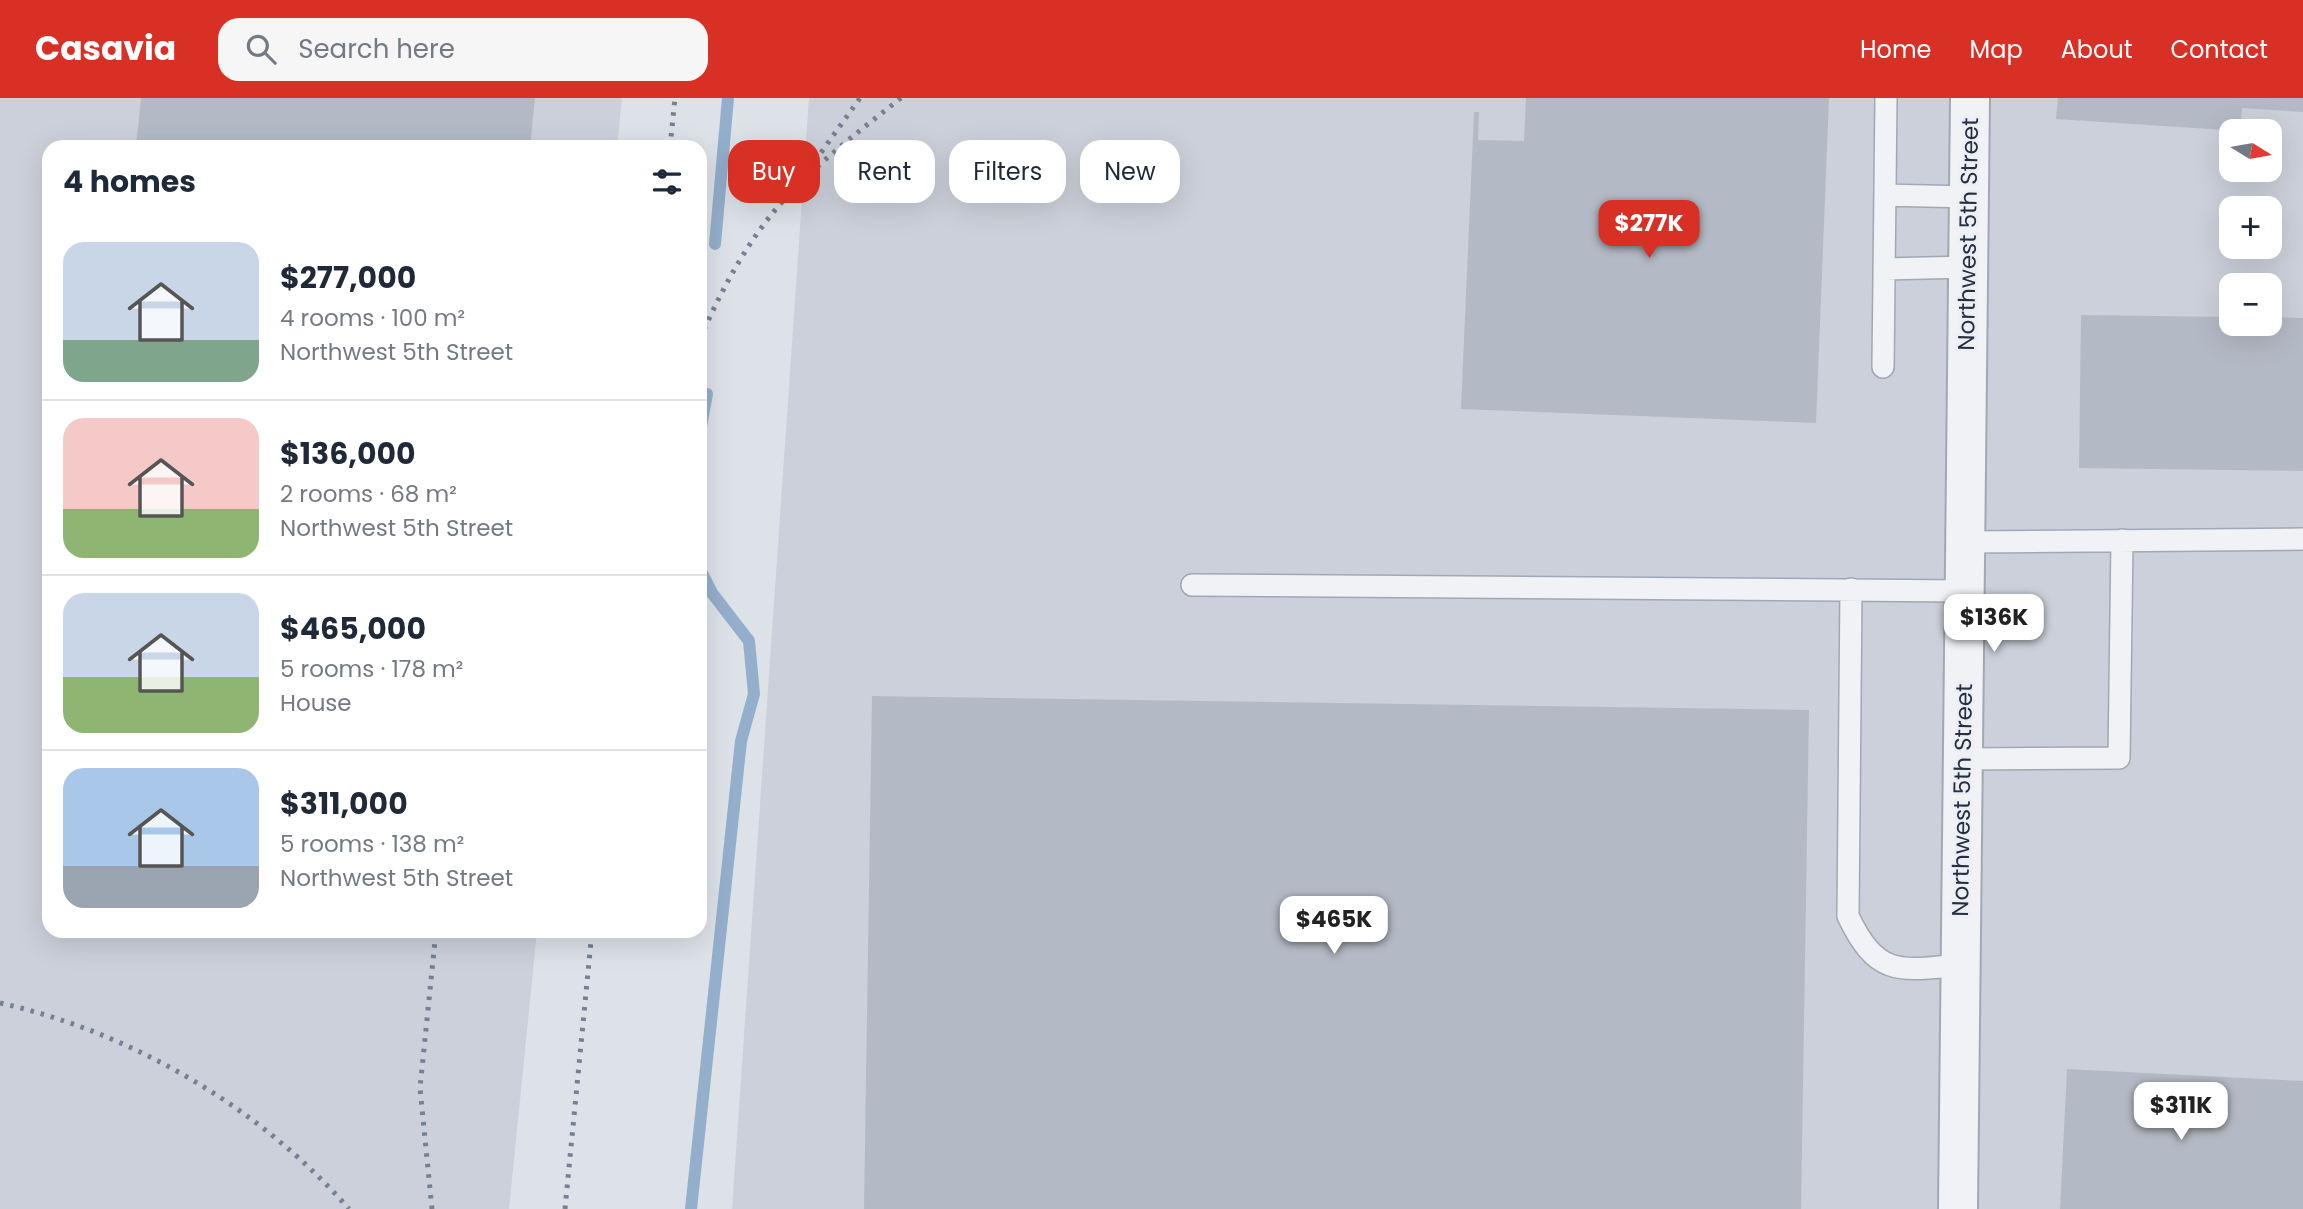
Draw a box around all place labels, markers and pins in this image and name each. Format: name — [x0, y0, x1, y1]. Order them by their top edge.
pin: $277K — [1600, 200, 1698, 260]
pin: $136K — [1945, 594, 2043, 654]
pin: $465K — [1285, 896, 1383, 956]
pin: $311K — [2132, 1082, 2230, 1142]

